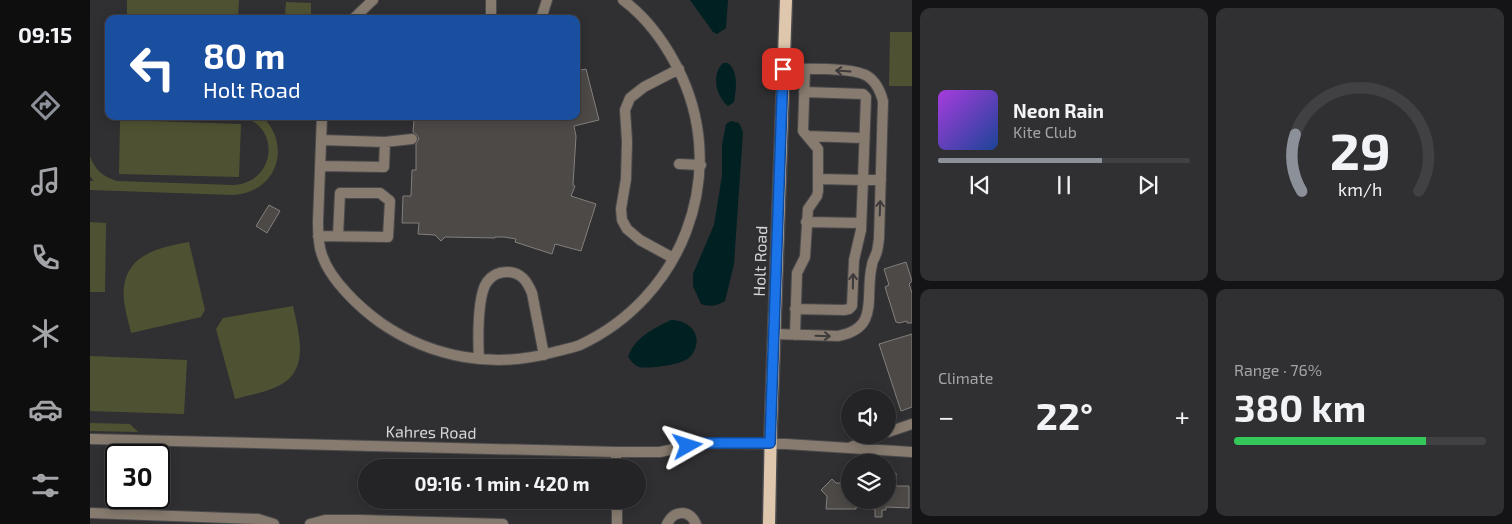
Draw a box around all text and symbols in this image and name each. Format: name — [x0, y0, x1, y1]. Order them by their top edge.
text: 09:15 — [18, 21, 72, 47]
text: 80 m — [203, 34, 285, 76]
icon: left — [120, 35, 185, 100]
pin — [762, 48, 804, 90]
icon: arrive — [769, 55, 797, 83]
one-way arrow — [836, 66, 852, 75]
text: Holt Road — [203, 76, 301, 102]
icon: directions — [28, 88, 63, 123]
text: Neon Rain — [1013, 99, 1104, 122]
text: 29 — [1330, 118, 1390, 180]
text: Kite Club — [1013, 122, 1077, 141]
icon: music — [28, 164, 63, 199]
icon: previous — [966, 171, 994, 199]
icon: pause — [1050, 171, 1078, 199]
icon: next — [1134, 171, 1162, 199]
text: km/h — [1338, 178, 1382, 200]
one-way arrow — [875, 200, 885, 216]
street label: Holt Road — [749, 225, 770, 297]
icon: phone — [28, 240, 63, 275]
one-way arrow — [849, 273, 858, 289]
icon: climate — [28, 316, 63, 351]
one-way arrow — [814, 331, 830, 341]
text: Range · 76% — [1234, 360, 1322, 379]
text: Climate — [938, 368, 993, 387]
text: 380 km — [1234, 384, 1366, 430]
map controls — [841, 389, 896, 509]
button: sound — [841, 389, 896, 444]
icon: car — [28, 392, 63, 427]
text: 22° — [1036, 392, 1093, 438]
text: − — [938, 399, 954, 433]
text: + — [1175, 399, 1190, 433]
position arrow — [661, 419, 713, 471]
street label: Kahres Road — [385, 421, 477, 442]
speed limit sign: 30 — [105, 444, 170, 509]
button: layers — [841, 454, 896, 509]
icon: filters — [28, 468, 63, 503]
text: 09:16 · 1 min · 420 m — [414, 472, 590, 495]

